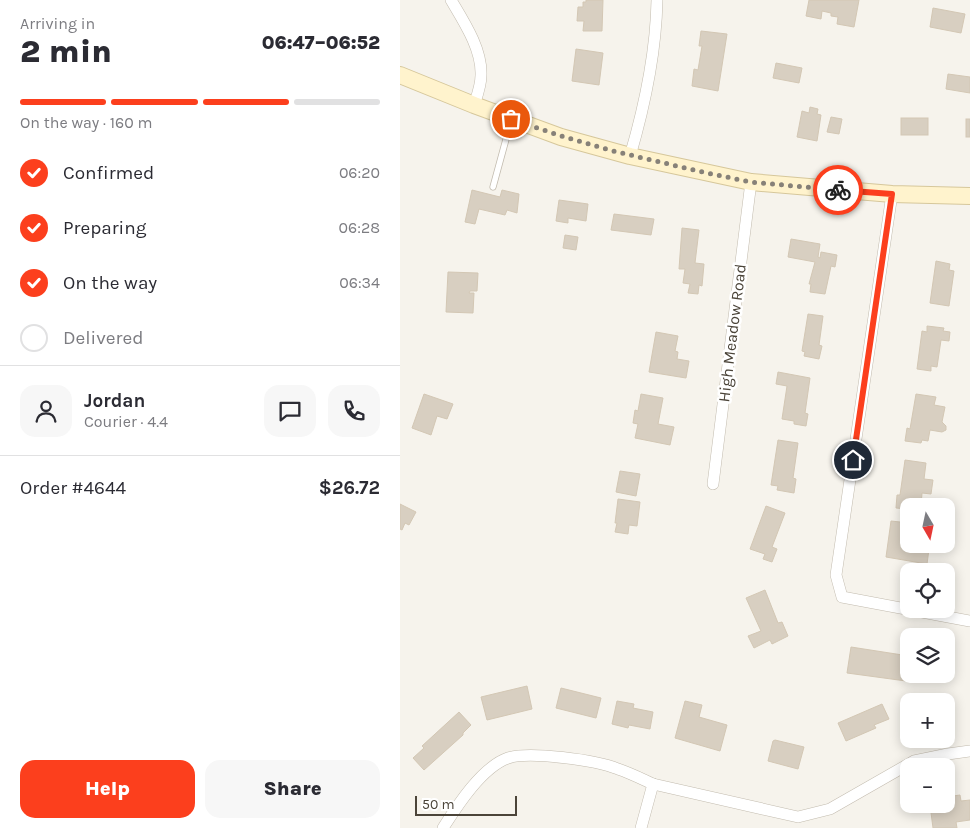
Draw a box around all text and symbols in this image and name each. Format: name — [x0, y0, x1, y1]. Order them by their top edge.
text: Arriving in — [20, 14, 95, 33]
text: 06:47–06:52 — [262, 32, 380, 54]
text: 2 min — [20, 33, 112, 70]
pin — [490, 98, 532, 140]
icon: bag — [497, 105, 525, 133]
text: On the way · 160 m — [20, 113, 153, 132]
icon: check — [20, 159, 48, 187]
text: Confirmed — [63, 162, 154, 184]
text: 06:20 — [339, 163, 380, 182]
courier — [813, 165, 863, 215]
icon: bike — [824, 176, 852, 204]
icon: check — [20, 214, 48, 242]
text: Preparing — [63, 217, 146, 239]
text: 06:28 — [339, 218, 380, 237]
street label: High Meadow Road — [714, 263, 750, 403]
icon: check — [20, 269, 48, 297]
text: On the way — [63, 272, 157, 294]
text: 06:34 — [339, 273, 380, 292]
text: Delivered — [63, 327, 143, 349]
button: person — [20, 385, 72, 437]
button: chat — [264, 385, 316, 437]
button: phone — [328, 385, 380, 437]
text: Jordan — [84, 390, 145, 412]
text: Courier · 4.4 — [84, 412, 168, 431]
pin — [832, 439, 874, 481]
icon: home — [839, 446, 867, 474]
text: Order #4644 — [20, 477, 126, 499]
text: $26.72 — [319, 477, 380, 499]
north arrow — [900, 498, 955, 552]
map controls — [900, 498, 955, 813]
button: locate — [900, 563, 955, 618]
button: layers — [900, 628, 955, 683]
button: + — [900, 693, 955, 748]
button: − — [900, 758, 955, 813]
button: Help — [20, 760, 195, 818]
button: Share — [205, 760, 380, 818]
scale bar — [415, 793, 518, 816]
text: 50 m — [422, 796, 455, 813]

